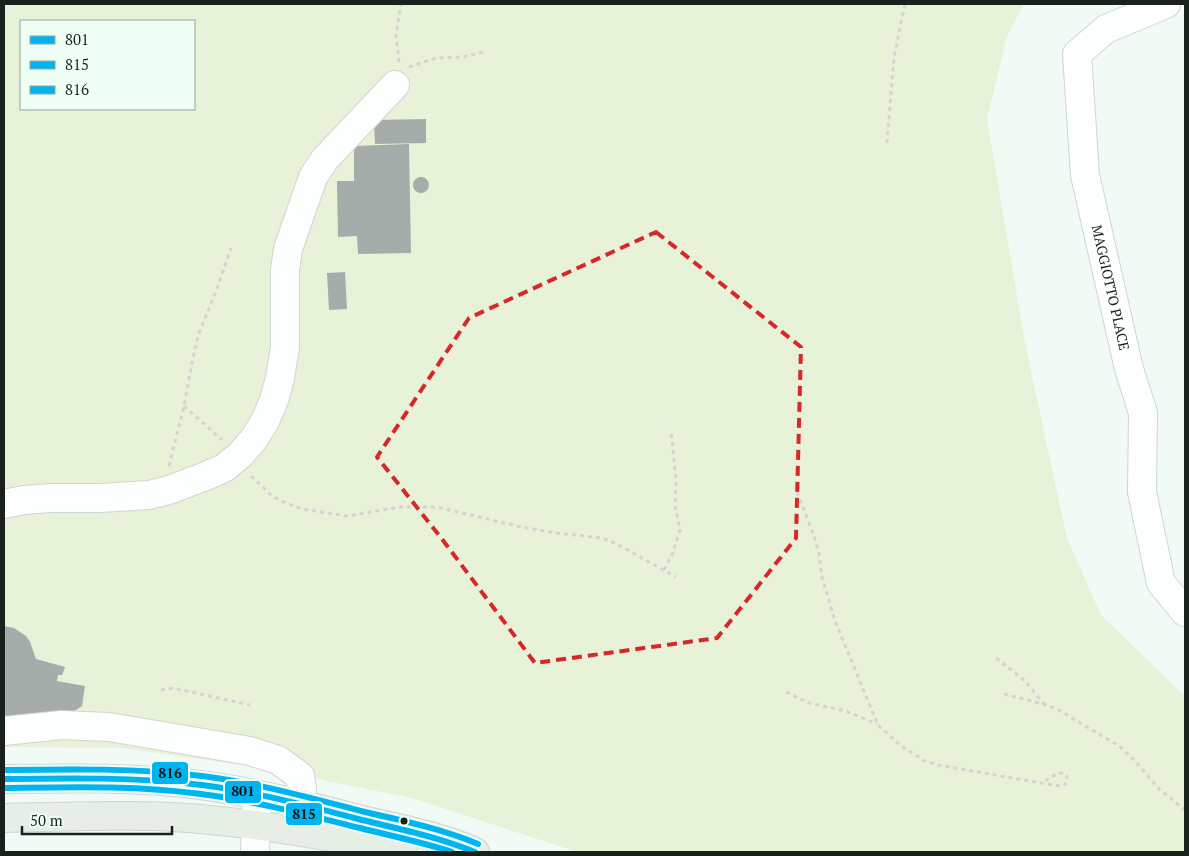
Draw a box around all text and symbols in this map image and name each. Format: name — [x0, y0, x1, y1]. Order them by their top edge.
legend — [20, 20, 195, 110]
text: 801 — [65, 29, 89, 49]
text: 815 — [65, 54, 89, 74]
text: 816 — [65, 79, 89, 99]
street label: MAGGIOTTO PLACE — [1088, 223, 1134, 352]
line badge: 816 — [151, 761, 189, 785]
text: 816 — [158, 763, 182, 782]
line badge: 801 — [224, 780, 262, 804]
text: 801 — [231, 781, 255, 800]
line badge: 815 — [285, 802, 323, 826]
scale bar — [22, 804, 172, 836]
text: 815 — [292, 804, 316, 823]
text: 50 m — [30, 810, 63, 830]
unlabelled marker — [399, 816, 409, 826]

